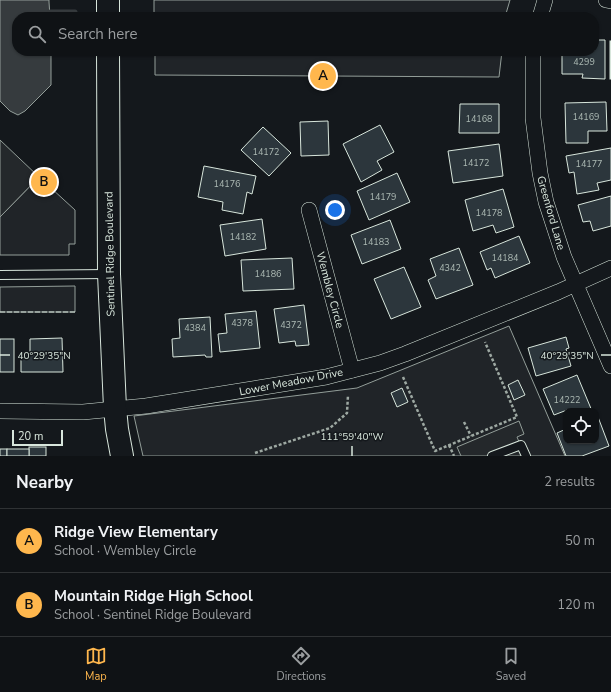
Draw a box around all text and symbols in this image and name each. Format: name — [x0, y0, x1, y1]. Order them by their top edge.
search box — [12, 12, 599, 56]
icon: search — [26, 23, 48, 45]
text: Search here — [58, 24, 138, 44]
house number: 4299 — [573, 56, 595, 68]
pin: A — [310, 61, 336, 91]
house number: 14169 — [572, 111, 600, 123]
house number: 14168 — [465, 113, 493, 125]
house number: 14172 — [252, 146, 280, 158]
house number: 14172 — [462, 157, 490, 169]
house number: 14177 — [575, 158, 603, 170]
pin: B — [31, 167, 57, 197]
street label: Greenford Lane — [533, 174, 569, 252]
house number: 14176 — [213, 178, 241, 190]
street label: Sentinel Ridge Boulevard — [101, 191, 119, 317]
house number: 14179 — [369, 191, 397, 203]
your location — [325, 200, 345, 220]
house number: 14178 — [475, 207, 503, 219]
house number: 14182 — [229, 231, 257, 243]
house number: 14183 — [362, 236, 390, 248]
street label: Wembley Circle — [313, 250, 347, 330]
house number: 14184 — [491, 252, 519, 264]
house number: 4342 — [439, 262, 461, 274]
house number: 14186 — [254, 268, 282, 280]
house number: 4378 — [231, 317, 253, 329]
house number: 4372 — [280, 319, 302, 331]
house number: 4384 — [184, 322, 206, 334]
text: 40°29'35"N — [17, 349, 71, 363]
text: 40°29'35"N — [540, 349, 594, 363]
street label: Lower Meadow Drive — [238, 365, 344, 399]
house number: 14222 — [553, 394, 581, 406]
map controls — [563, 408, 599, 444]
button: locate — [563, 408, 599, 444]
scale bar — [12, 428, 63, 447]
text: 20 m — [18, 429, 43, 444]
text: 111°59'40"W — [321, 430, 383, 444]
text: Nearby — [16, 471, 73, 494]
text: 2 results — [544, 473, 595, 491]
text: Ridge View Elementary — [54, 522, 218, 542]
text: A — [24, 532, 34, 550]
text: 50 m — [565, 532, 595, 550]
text: School · Wembley Circle — [54, 542, 196, 560]
text: Mountain Ridge High School — [54, 586, 253, 606]
text: B — [25, 596, 33, 614]
text: 120 m — [557, 596, 595, 614]
text: School · Sentinel Ridge Boulevard — [54, 606, 251, 624]
tab: Map — [85, 645, 107, 684]
tab: Directions — [277, 645, 326, 684]
tab: Saved — [496, 645, 526, 684]

